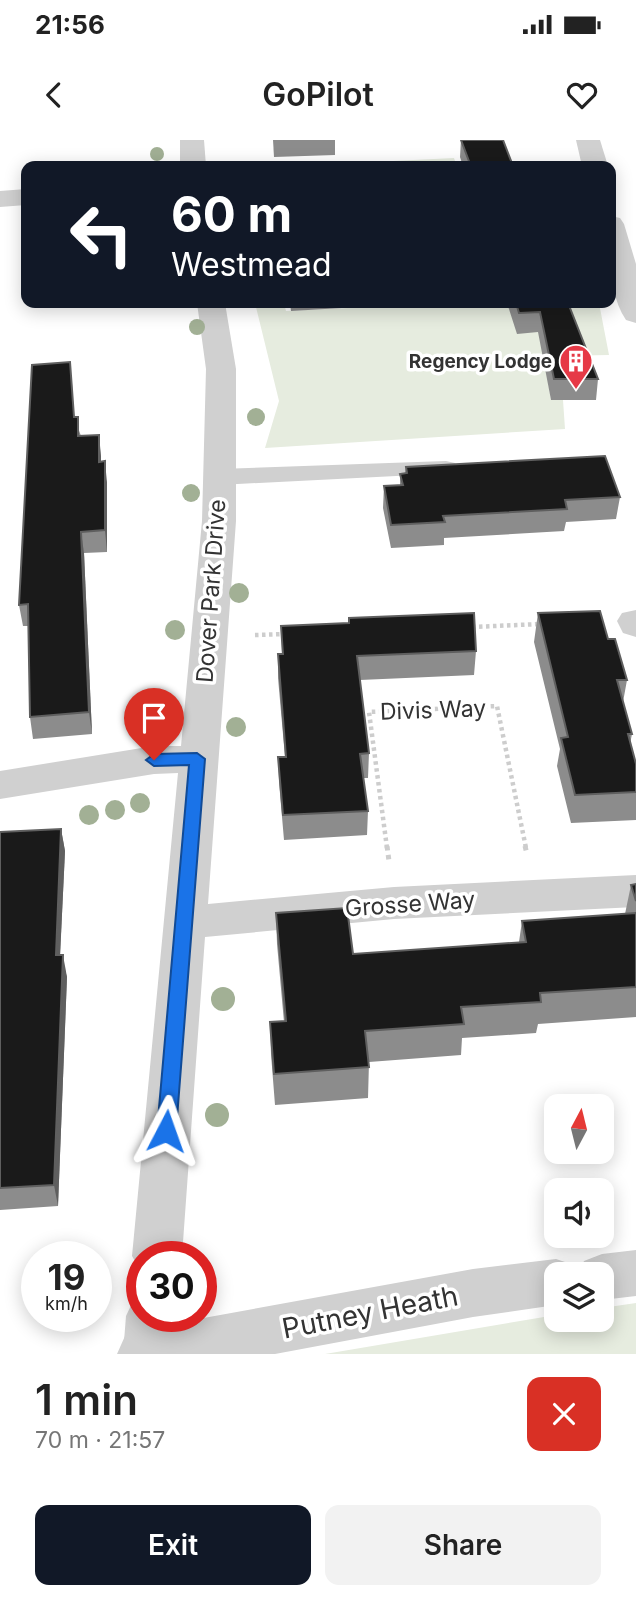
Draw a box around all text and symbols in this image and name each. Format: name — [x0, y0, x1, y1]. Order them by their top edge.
text: 21:56 — [35, 9, 105, 40]
text: GoPilot — [262, 75, 374, 114]
icon: back — [35, 76, 73, 114]
icon: heart — [563, 76, 601, 114]
text: 60 m — [171, 185, 292, 244]
icon: left — [56, 189, 147, 280]
text: Westmead — [171, 245, 331, 284]
building icon: Regency Lodge — [557, 342, 595, 391]
place label: Regency Lodge — [409, 350, 552, 373]
street label: Dover Park Drive — [191, 498, 231, 684]
pin — [124, 688, 184, 760]
street label: Divis Way — [379, 694, 487, 726]
icon: arrive — [135, 699, 173, 737]
street label: Grosse Way — [344, 885, 476, 923]
position arrow — [129, 1094, 203, 1168]
north arrow — [544, 1094, 614, 1164]
map controls — [544, 1094, 614, 1332]
button: sound — [544, 1178, 614, 1248]
speed limit sign: 30 — [126, 1241, 217, 1332]
text: 19 — [48, 1256, 85, 1298]
button: layers — [544, 1262, 614, 1332]
street label: Putney Heath — [279, 1278, 461, 1346]
text: km/h — [45, 1293, 88, 1314]
text: 1 min — [35, 1374, 138, 1425]
button: close — [527, 1377, 601, 1451]
text: 70 m · 21:57 — [35, 1426, 165, 1454]
button: Exit — [35, 1505, 311, 1585]
button: Share — [325, 1505, 601, 1585]

